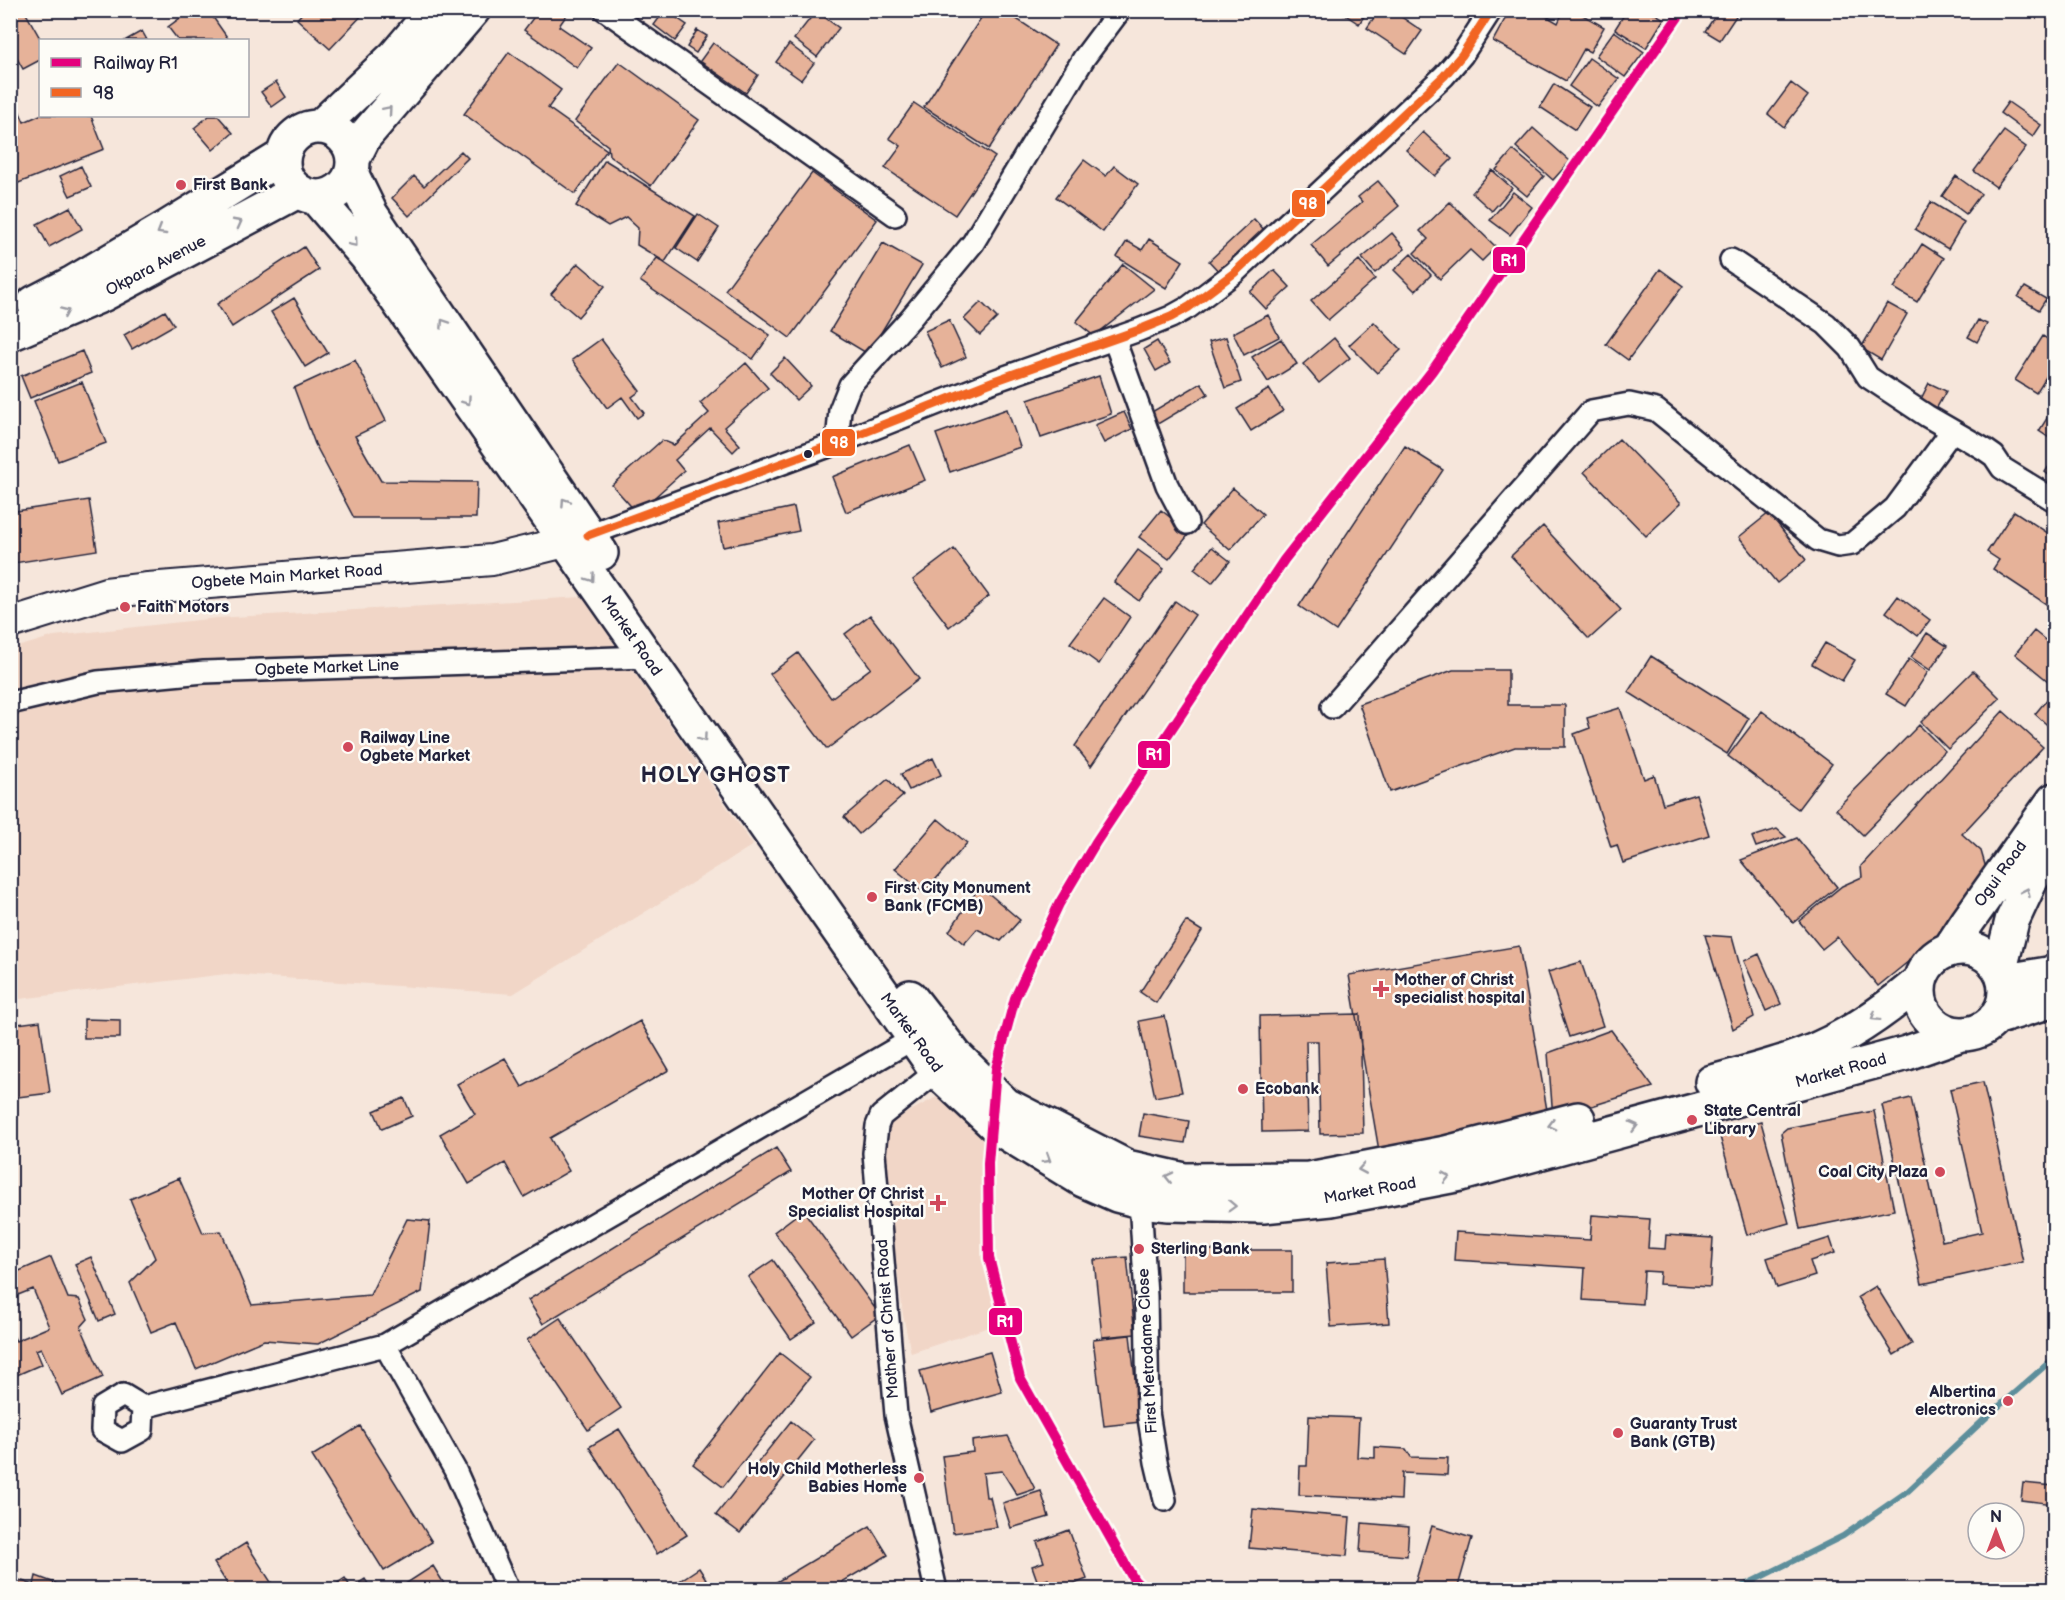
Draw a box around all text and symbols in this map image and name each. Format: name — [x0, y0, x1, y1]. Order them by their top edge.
legend — [39, 39, 249, 117]
text: Railway R1 — [93, 53, 178, 74]
text: 98 — [93, 83, 114, 104]
one-way arrow — [380, 106, 391, 117]
place label: First Bank — [193, 176, 268, 195]
marker: First Bank — [174, 178, 188, 192]
line badge: 98 — [1291, 189, 1326, 218]
text: 98 — [1299, 195, 1318, 214]
one-way arrow — [232, 219, 242, 230]
one-way arrow — [157, 223, 168, 235]
street label: Okpara Avenue — [103, 231, 210, 300]
one-way arrow — [347, 236, 358, 247]
line badge: R1 — [1492, 246, 1526, 274]
text: R1 — [1500, 252, 1518, 271]
one-way arrow — [58, 307, 69, 319]
one-way arrow — [440, 319, 451, 330]
one-way arrow — [460, 395, 471, 406]
line badge: 98 — [821, 428, 856, 457]
text: 98 — [830, 434, 849, 453]
unlabelled marker — [802, 448, 814, 460]
one-way arrow — [561, 498, 573, 508]
street label: Ogbete Main Market Road — [191, 561, 383, 593]
one-way arrow — [584, 572, 595, 583]
street label: Market Road — [596, 592, 666, 680]
place label: Faith Motors — [137, 598, 229, 617]
marker: Faith Motors — [118, 600, 132, 614]
street label: Ogbete Market Line — [255, 656, 400, 680]
place label: Railway Line Ogbete Market — [360, 729, 471, 766]
one-way arrow — [696, 731, 707, 742]
marker: Railway Line Ogbete Market — [341, 740, 355, 754]
line badge: R1 — [1137, 740, 1171, 769]
text: R1 — [1145, 746, 1163, 765]
district label: HOLY GHOST — [641, 762, 791, 789]
street label: Ogui Road — [1971, 837, 2031, 911]
place label: First City Monument Bank (FCMB) — [884, 879, 1031, 916]
one-way arrow — [2018, 887, 2030, 898]
marker: First City Monument Bank (FCMB) — [865, 890, 879, 904]
place label: Mother of Christ specialist hospital — [1394, 971, 1525, 1008]
marker: Mother of Christ specialist hospital — [1372, 980, 1390, 998]
street label: Market Road — [876, 990, 946, 1076]
one-way arrow — [1871, 1010, 1881, 1022]
street label: Market Road — [1793, 1050, 1889, 1092]
place label: Ecobank — [1255, 1080, 1320, 1099]
marker: Ecobank — [1236, 1082, 1250, 1096]
place label: State Central Library — [1704, 1102, 1801, 1139]
marker: State Central Library — [1685, 1113, 1699, 1127]
one-way arrow — [1547, 1118, 1557, 1131]
one-way arrow — [1629, 1121, 1639, 1134]
one-way arrow — [1040, 1152, 1051, 1163]
one-way arrow — [1358, 1163, 1367, 1175]
place label: Coal City Plaza — [1818, 1163, 1928, 1182]
marker: Coal City Plaza — [1933, 1165, 1947, 1179]
one-way arrow — [1164, 1171, 1174, 1184]
one-way arrow — [1440, 1171, 1450, 1184]
street label: Market Road — [1322, 1174, 1418, 1208]
place label: Mother Of Christ Specialist Hospital — [788, 1185, 925, 1222]
marker: Mother Of Christ Specialist Hospital — [929, 1194, 947, 1212]
one-way arrow — [1228, 1199, 1237, 1212]
street label: Mother of Christ Road — [873, 1239, 903, 1399]
place label: Sterling Bank — [1151, 1240, 1250, 1259]
marker: Sterling Bank — [1132, 1242, 1146, 1256]
street label: First Metrodame Close — [1134, 1267, 1162, 1434]
line badge: R1 — [988, 1307, 1023, 1336]
text: R1 — [996, 1313, 1014, 1332]
place label: Albertina electronics — [1915, 1383, 1996, 1420]
marker: Albertina electronics — [2001, 1394, 2015, 1408]
place label: Guaranty Trust Bank (GTB) — [1630, 1415, 1738, 1452]
marker: Guaranty Trust Bank (GTB) — [1611, 1426, 1625, 1440]
place label: Holy Child Motherless Babies Home — [748, 1460, 907, 1497]
marker: Holy Child Motherless Babies Home — [912, 1471, 926, 1485]
north arrow — [1966, 1501, 2026, 1561]
text: N — [1990, 1508, 2002, 1527]

